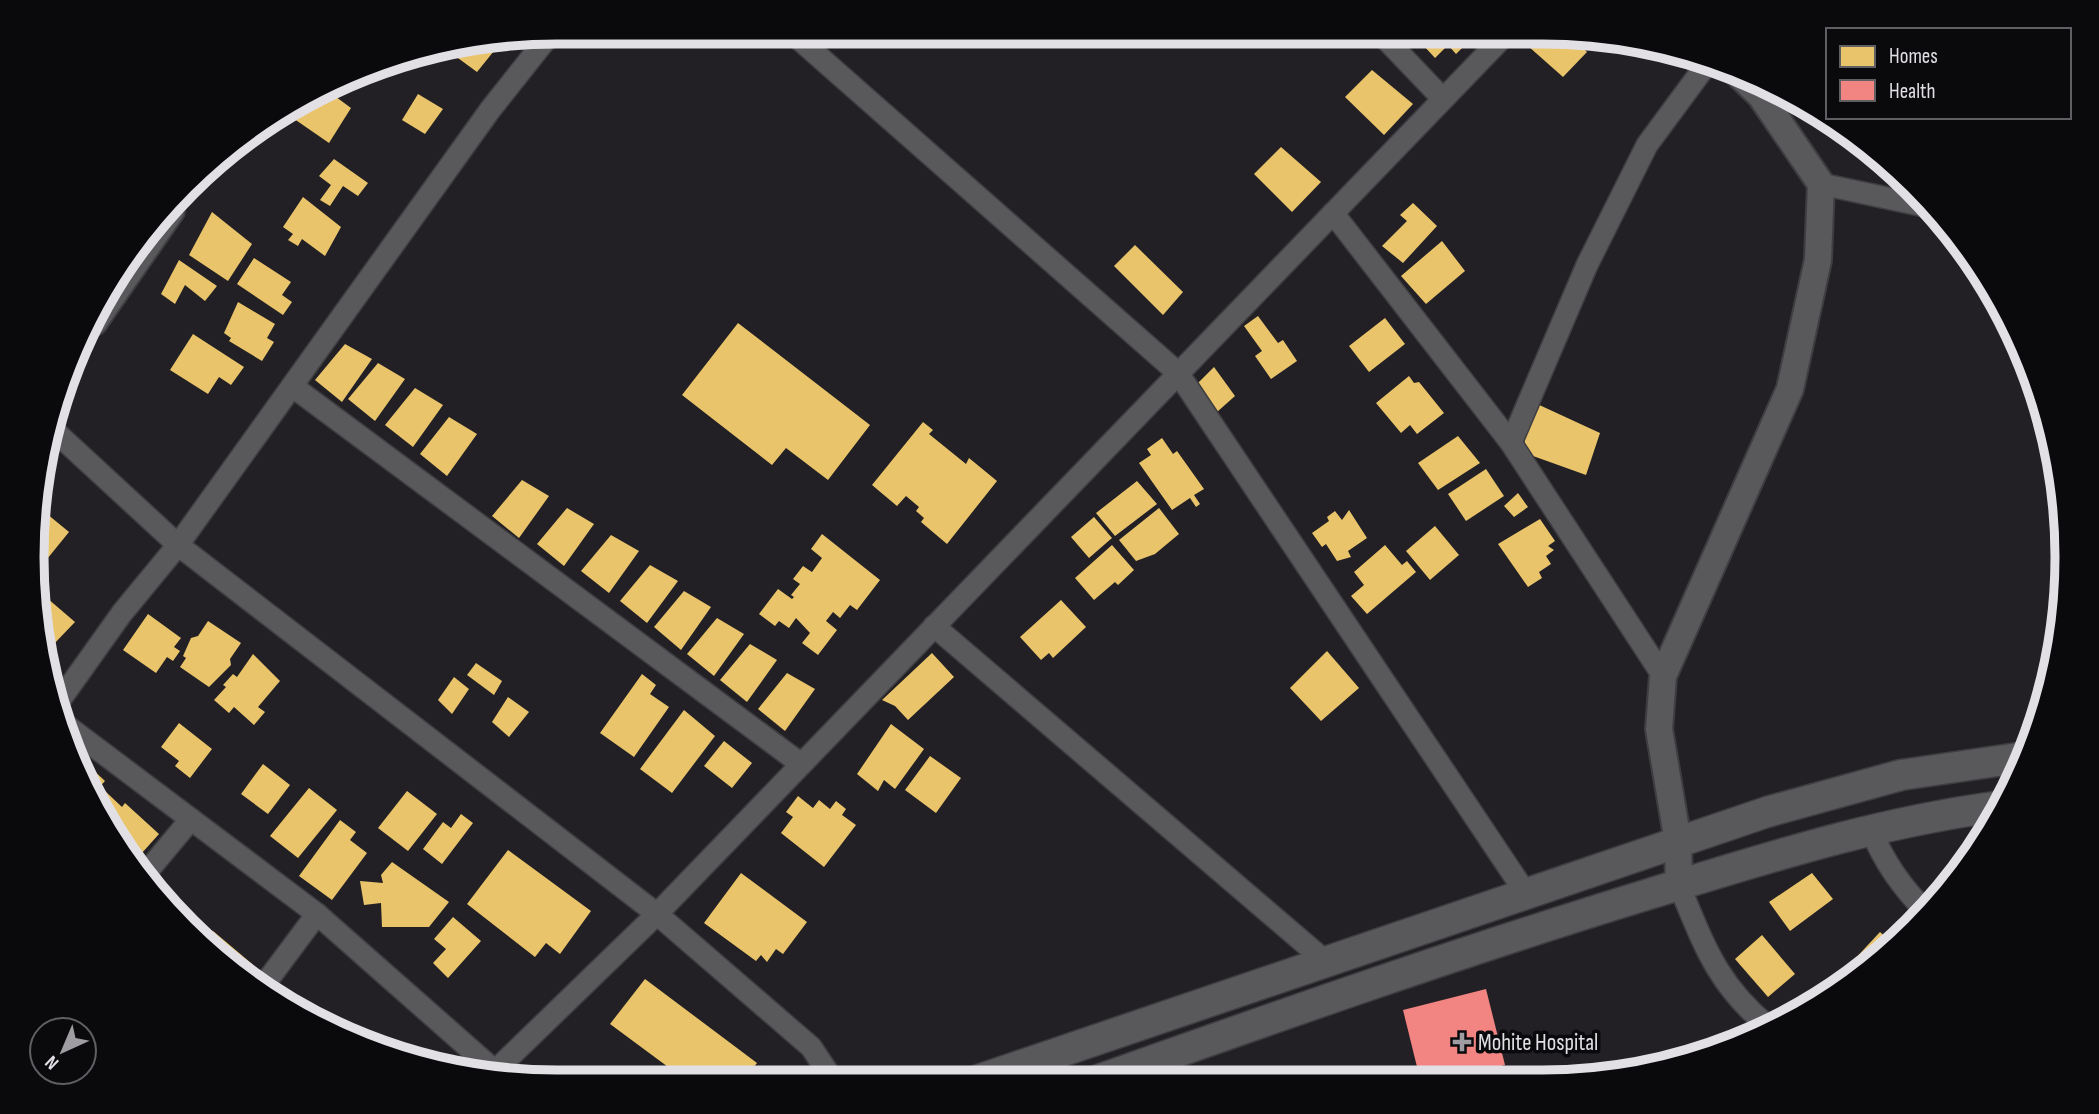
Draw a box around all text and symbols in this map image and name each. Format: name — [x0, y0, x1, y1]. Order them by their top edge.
legend — [1826, 28, 2071, 119]
text: Homes — [1889, 44, 1938, 69]
text: Health — [1889, 79, 1936, 104]
north arrow — [28, 1016, 98, 1086]
place label: Mohite Hospital — [1478, 1029, 1598, 1057]
marker: Mohite Hospital — [1452, 1032, 1472, 1052]
text: N — [41, 1050, 64, 1074]

